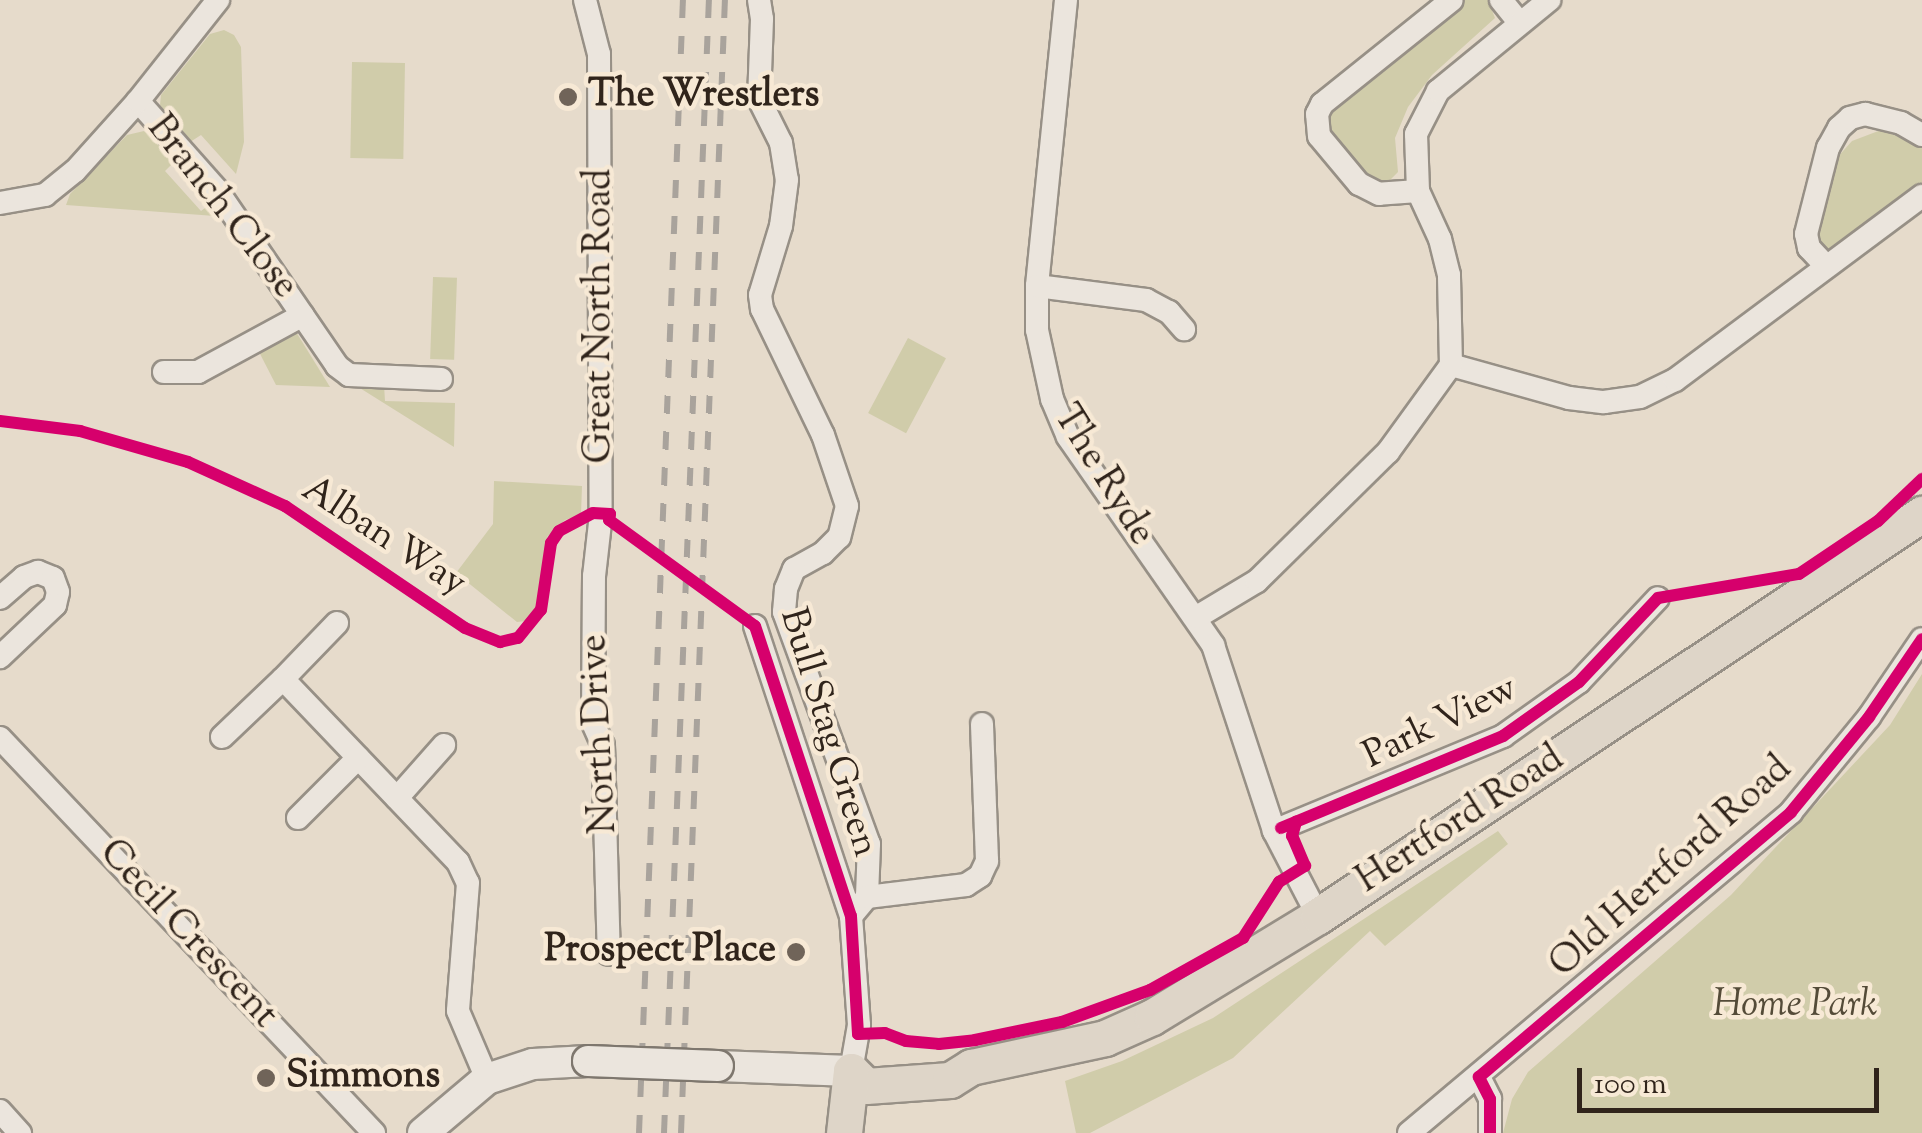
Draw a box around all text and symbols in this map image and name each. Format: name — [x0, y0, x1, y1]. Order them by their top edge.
place label: The Wrestlers — [588, 74, 819, 120]
marker: The Wrestlers — [557, 86, 579, 108]
street label: Branch Close — [135, 107, 307, 309]
street label: Great North Road — [578, 169, 624, 463]
street label: The Ryde — [1041, 397, 1163, 555]
street label: Alban Way — [292, 468, 474, 608]
street label: Bull Stag Green — [768, 603, 886, 863]
street label: North Drive — [573, 633, 629, 835]
street label: Park View — [1357, 667, 1525, 781]
street label: Hertford Road — [1349, 737, 1573, 905]
street label: Old Hertford Road — [1542, 747, 1802, 989]
street label: Cecil Crescent — [88, 831, 286, 1039]
place label: Prospect Place — [544, 929, 776, 975]
marker: Prospect Place — [785, 941, 807, 963]
park label: Home Park — [1713, 984, 1877, 1030]
scale bar — [1582, 1048, 1884, 1110]
place label: Simmons — [286, 1055, 440, 1101]
text: 100 m — [1594, 1064, 1667, 1107]
marker: Simmons — [255, 1067, 277, 1089]

